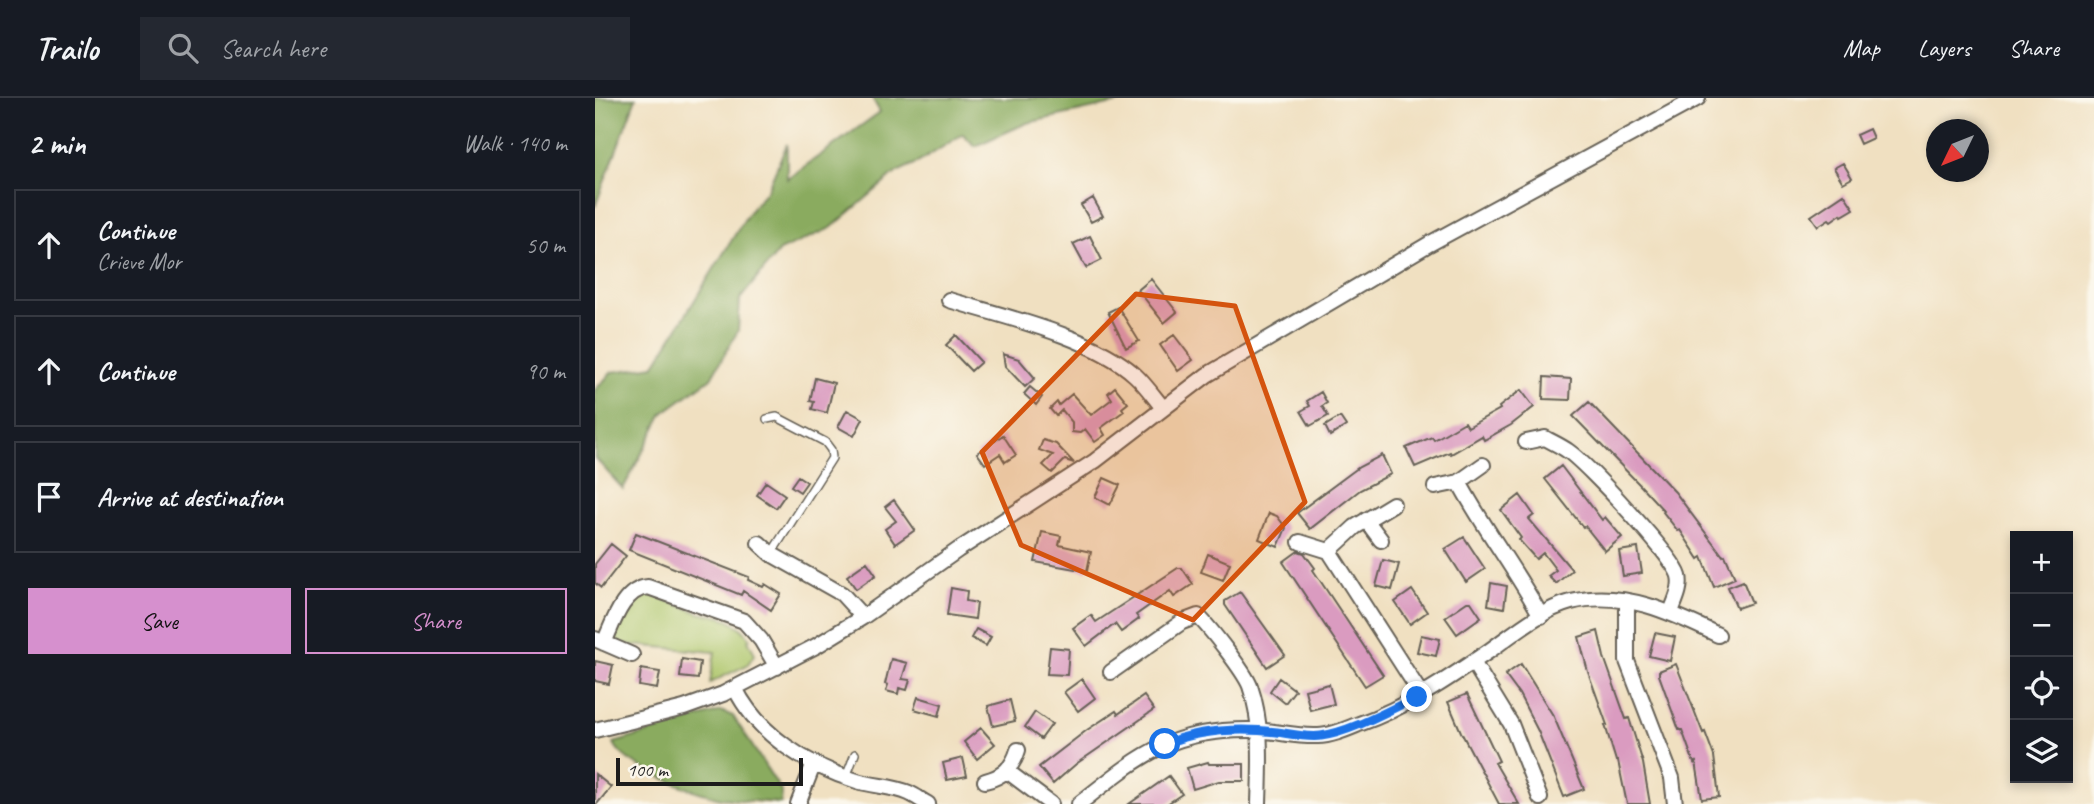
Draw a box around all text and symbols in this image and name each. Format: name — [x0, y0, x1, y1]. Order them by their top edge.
search box — [140, 17, 630, 80]
text: Trailo — [35, 27, 98, 69]
icon: search — [164, 29, 202, 67]
text: Search here — [220, 32, 326, 65]
text: Map — [1843, 33, 1880, 63]
text: Layers — [1918, 33, 1971, 63]
text: Share — [2009, 33, 2059, 63]
north arrow — [1926, 119, 1989, 182]
text: 2 min — [28, 125, 85, 163]
text: Walk · 140 m — [463, 129, 567, 158]
text: Continue — [97, 214, 175, 247]
icon: ahead — [30, 226, 68, 264]
text: 50 m — [526, 231, 565, 260]
text: Crieve Mor — [97, 247, 182, 276]
icon: ahead — [30, 352, 68, 390]
text: Continue — [97, 355, 175, 388]
text: 90 m — [526, 357, 565, 386]
icon: arrive — [30, 478, 68, 516]
text: Arrive at destination — [97, 481, 283, 514]
map controls — [2010, 531, 2073, 783]
button: + — [2010, 531, 2073, 594]
button: Save — [28, 588, 291, 654]
button: Share — [305, 588, 567, 654]
button: − — [2010, 594, 2073, 657]
button: locate — [2010, 657, 2073, 720]
route end — [1401, 681, 1432, 712]
button: layers — [2010, 720, 2073, 783]
route start — [1149, 728, 1180, 759]
scale bar — [616, 755, 803, 787]
text: 100 m — [627, 758, 668, 782]

